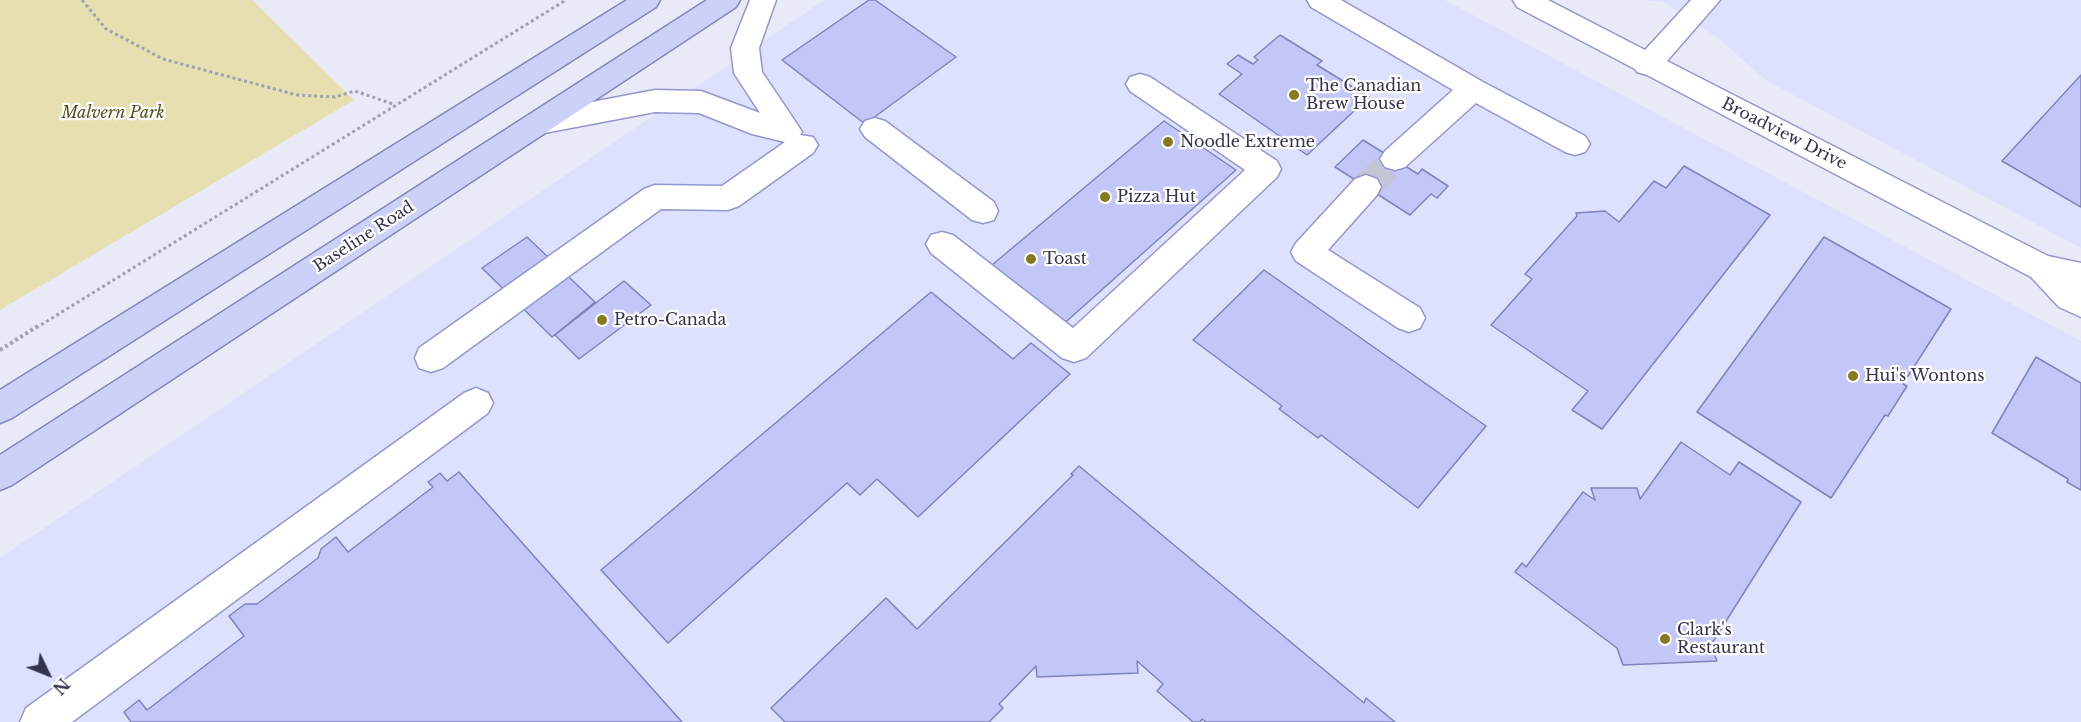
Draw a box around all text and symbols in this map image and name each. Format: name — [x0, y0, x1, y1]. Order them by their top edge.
place label: The Canadian Brew House — [1306, 76, 1421, 114]
marker: The Canadian Brew House — [1287, 88, 1301, 102]
street label: Broadview Drive — [1718, 94, 1850, 174]
park label: Malvern Park — [61, 103, 165, 123]
place label: Noodle Extreme — [1180, 132, 1315, 152]
marker: Noodle Extreme — [1161, 135, 1175, 149]
place label: Pizza Hut — [1117, 187, 1196, 207]
marker: Pizza Hut — [1098, 190, 1112, 204]
street label: Baseline Road — [310, 197, 418, 277]
place label: Toast — [1043, 249, 1087, 269]
marker: Toast — [1024, 252, 1038, 266]
place label: Petro-Canada — [614, 310, 726, 330]
marker: Petro-Canada — [595, 313, 609, 327]
place label: Hui's Wontons — [1865, 366, 1985, 386]
marker: Hui's Wontons — [1846, 369, 1860, 383]
place label: Clark's Restaurant — [1677, 620, 1765, 658]
marker: Clark's Restaurant — [1658, 632, 1672, 646]
north arrow — [18, 644, 78, 704]
text: N — [49, 674, 74, 699]

